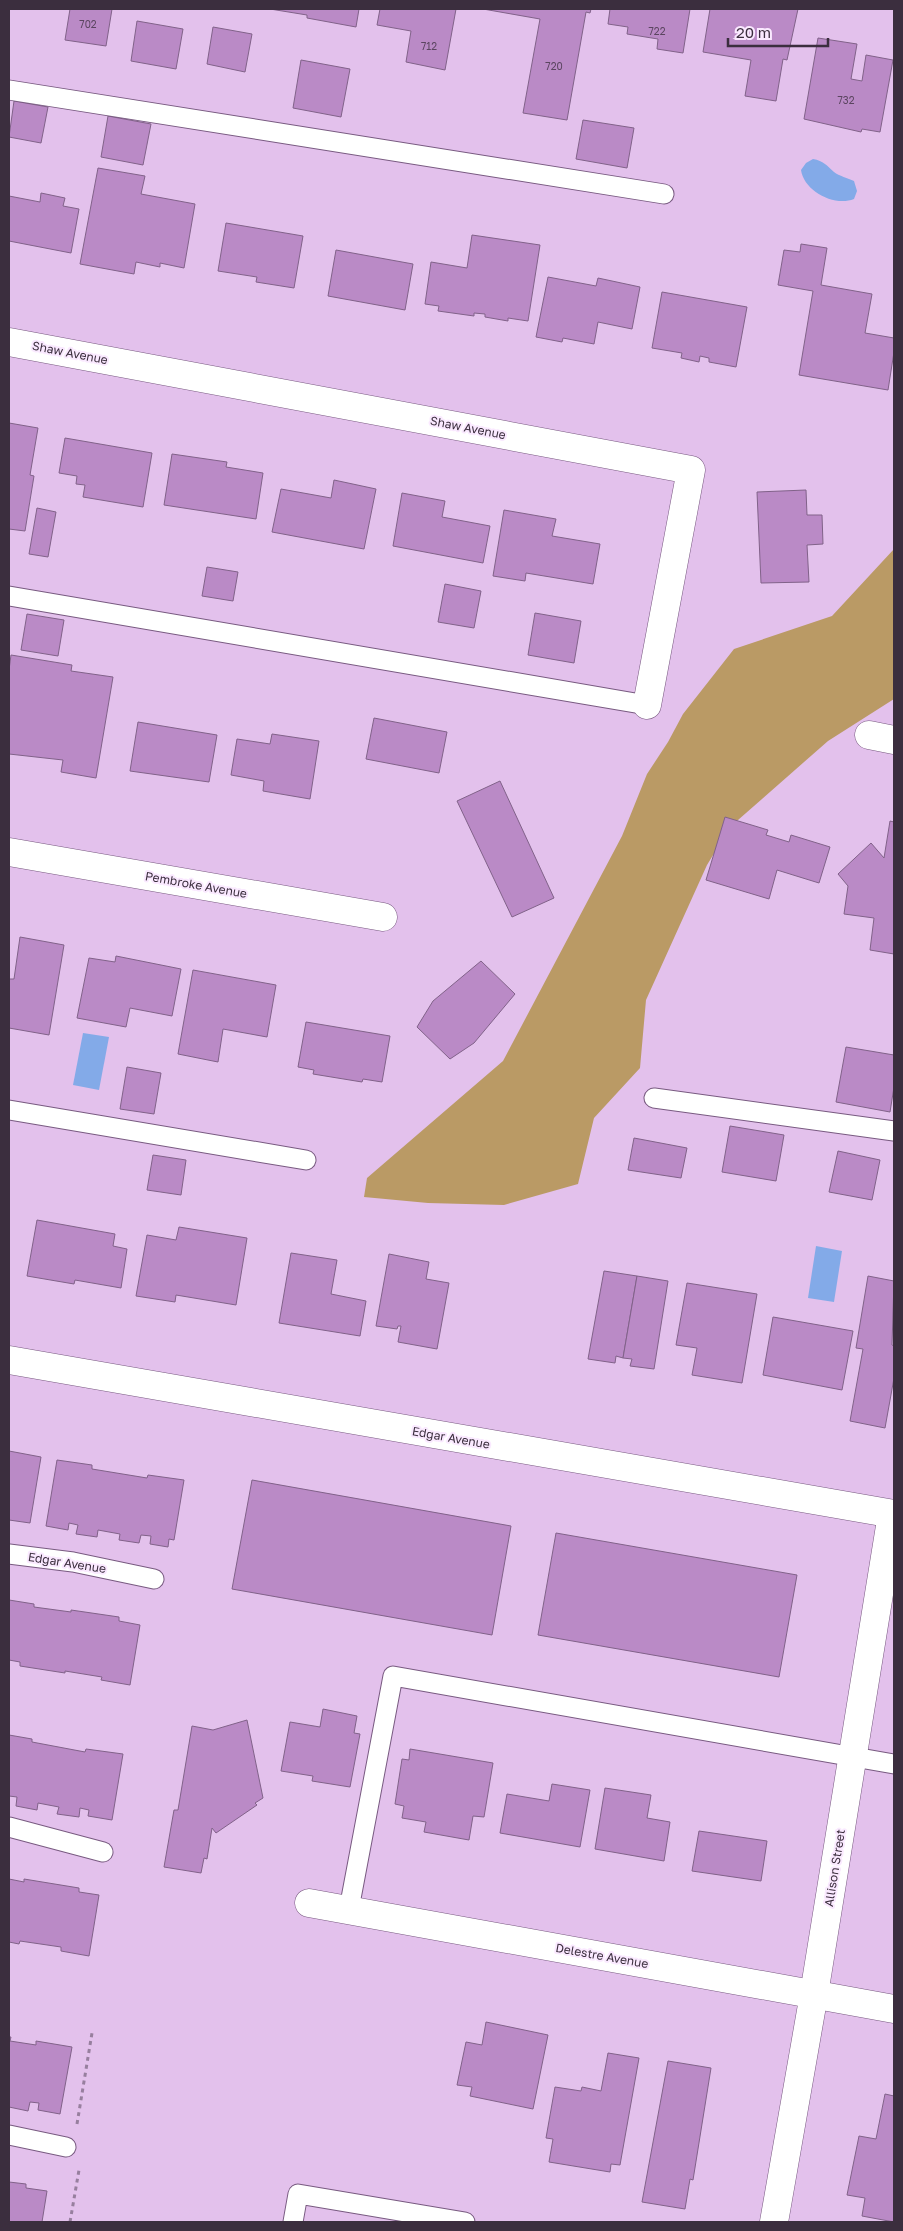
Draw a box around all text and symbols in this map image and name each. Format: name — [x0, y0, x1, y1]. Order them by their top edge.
scale bar — [728, 15, 828, 47]
house number: 702 — [79, 18, 97, 30]
text: 20 m — [736, 23, 771, 41]
house number: 722 — [649, 25, 666, 37]
house number: 712 — [421, 40, 437, 52]
house number: 720 — [545, 60, 563, 72]
house number: 732 — [838, 94, 855, 106]
street label: Shaw Avenue — [31, 338, 109, 367]
street label: Shaw Avenue — [429, 413, 507, 442]
street label: Pembroke Avenue — [144, 868, 248, 901]
street label: Edgar Avenue — [411, 1423, 491, 1452]
street label: Edgar Avenue — [27, 1549, 107, 1576]
street label: Allison Street — [821, 1828, 848, 1908]
street label: Delestre Avenue — [554, 1940, 650, 1971]

